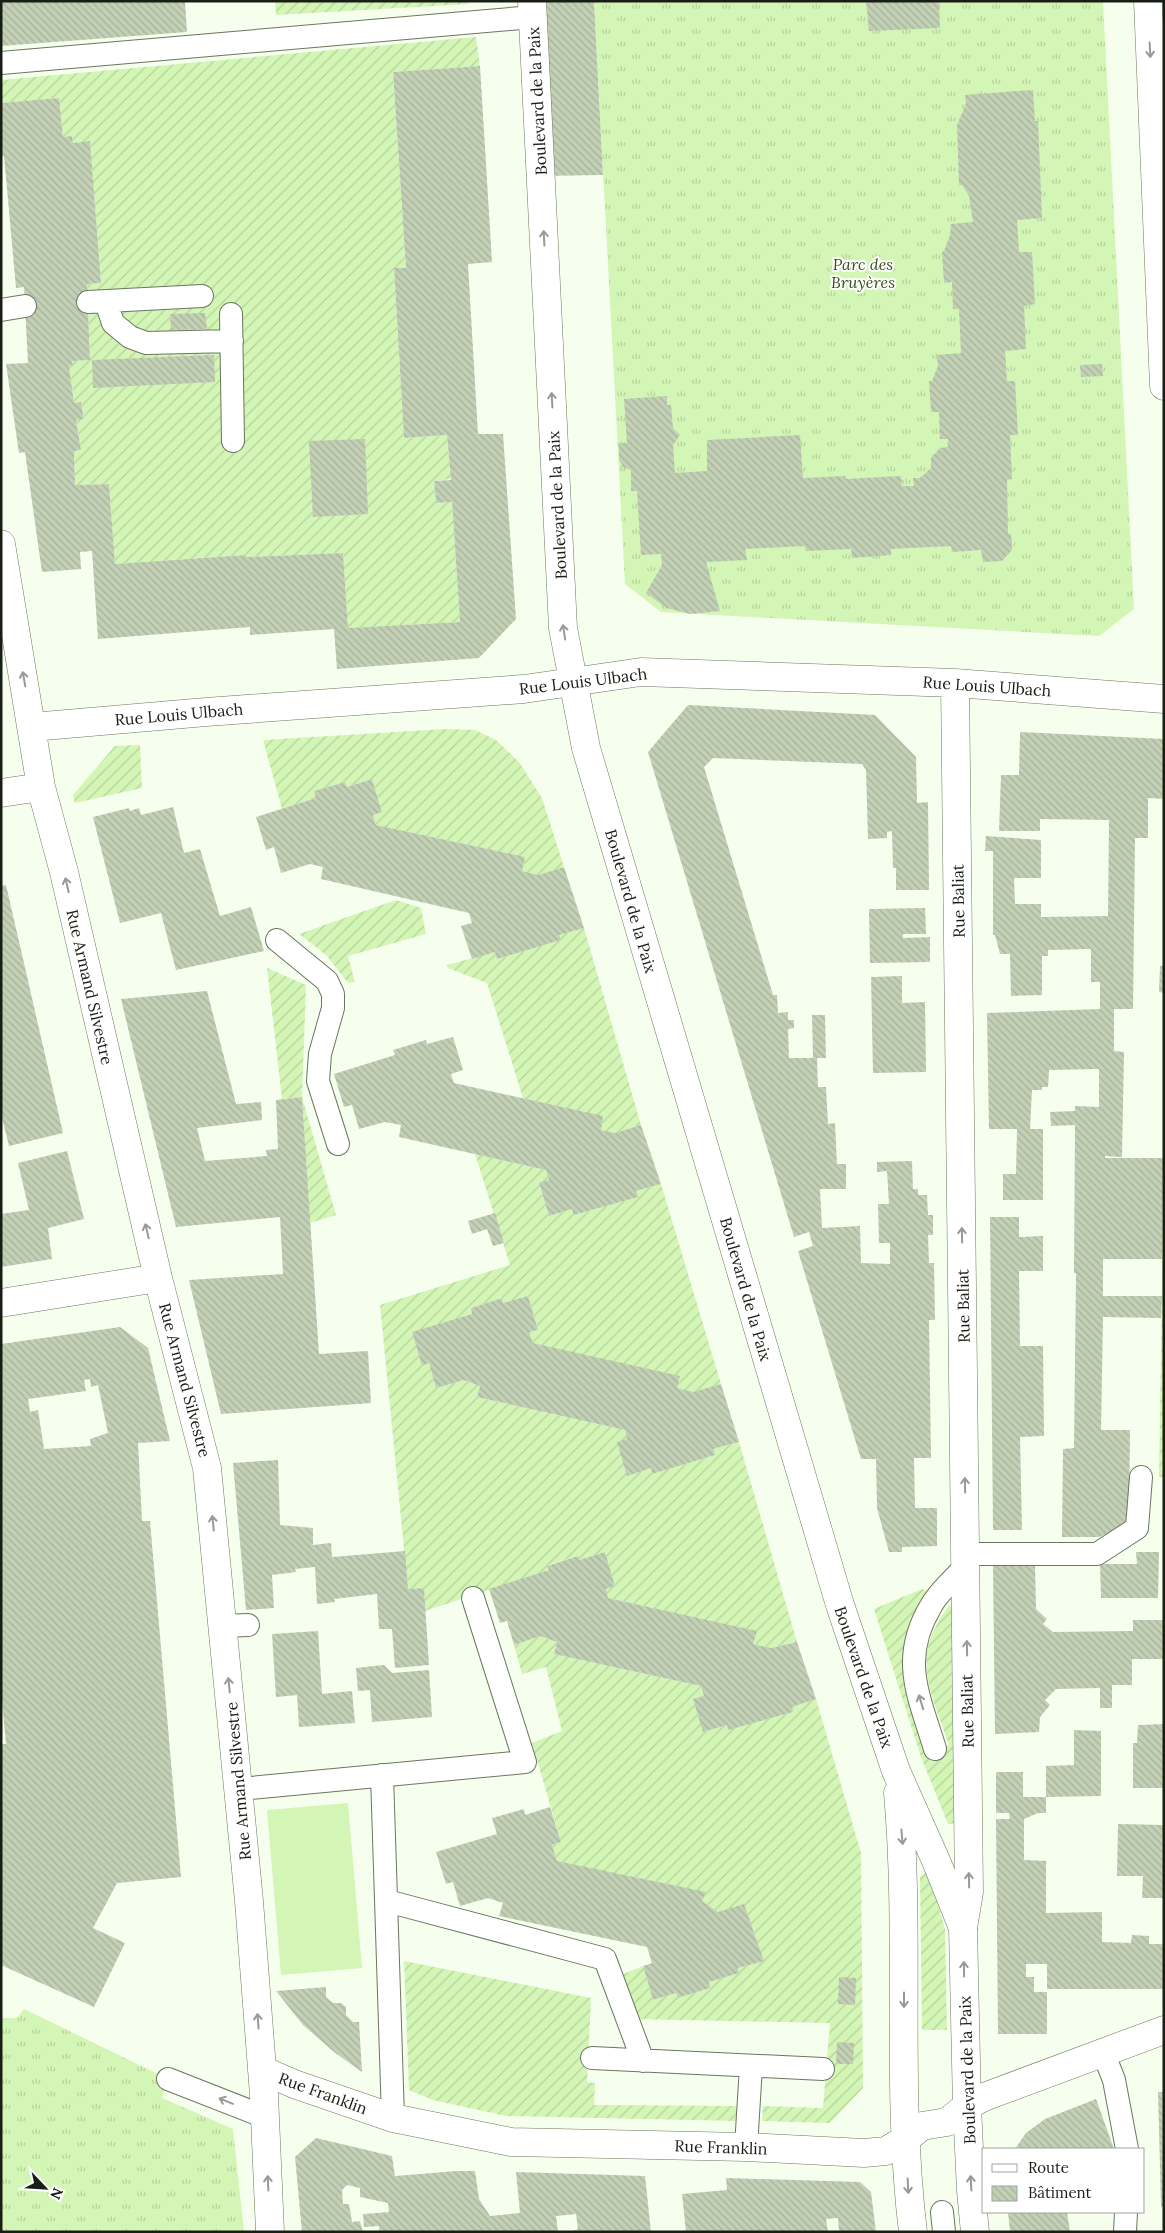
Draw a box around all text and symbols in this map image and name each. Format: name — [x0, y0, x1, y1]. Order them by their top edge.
street label: Boulevard de la Paix — [523, 26, 551, 176]
one-way arrow — [1145, 42, 1154, 58]
one-way arrow — [539, 230, 549, 246]
park label: Parc des Bruyères — [831, 254, 895, 292]
one-way arrow — [547, 393, 556, 409]
street label: Boulevard de la Paix — [543, 430, 571, 580]
one-way arrow — [559, 625, 569, 641]
street label: Rue Louis Ulbach — [518, 663, 649, 699]
one-way arrow — [18, 671, 28, 687]
street label: Rue Louis Ulbach — [922, 672, 1052, 700]
street label: Rue Louis Ulbach — [114, 698, 244, 730]
street label: Boulevard de la Paix — [601, 827, 661, 976]
street label: Rue Baliat — [947, 863, 969, 938]
one-way arrow — [62, 878, 71, 894]
street label: Rue Armand Silvestre — [62, 907, 118, 1067]
street label: Boulevard de la Paix — [716, 1215, 776, 1364]
one-way arrow — [142, 1223, 151, 1239]
one-way arrow — [957, 1227, 967, 1244]
street label: Rue Baliat — [952, 1268, 974, 1343]
street label: Rue Armand Silvestre — [155, 1301, 215, 1460]
one-way arrow — [960, 1477, 970, 1494]
one-way arrow — [208, 1515, 218, 1531]
street label: Boulevard de la Paix — [830, 1603, 898, 1751]
one-way arrow — [962, 1640, 972, 1656]
street label: Rue Baliat — [956, 1673, 978, 1748]
one-way arrow — [224, 1677, 234, 1693]
one-way arrow — [915, 1694, 925, 1710]
street label: Rue Armand Silvestre — [221, 1701, 255, 1861]
one-way arrow — [897, 1829, 907, 1845]
one-way arrow — [964, 1872, 974, 1888]
one-way arrow — [959, 1962, 968, 1978]
one-way arrow — [899, 1991, 909, 2007]
street label: Boulevard de la Paix — [954, 1995, 980, 2145]
one-way arrow — [254, 2013, 263, 2029]
street label: Rue Franklin — [276, 2068, 370, 2118]
one-way arrow — [219, 2096, 234, 2106]
street label: Rue Franklin — [674, 2135, 768, 2159]
legend — [982, 2148, 1145, 2213]
text: Route — [1028, 2158, 1069, 2177]
north arrow — [20, 2163, 70, 2213]
one-way arrow — [263, 2175, 273, 2192]
one-way arrow — [966, 2175, 976, 2192]
one-way arrow — [903, 2177, 913, 2193]
text: Bâtiment — [1028, 2183, 1091, 2202]
text: N — [46, 2185, 67, 2202]

